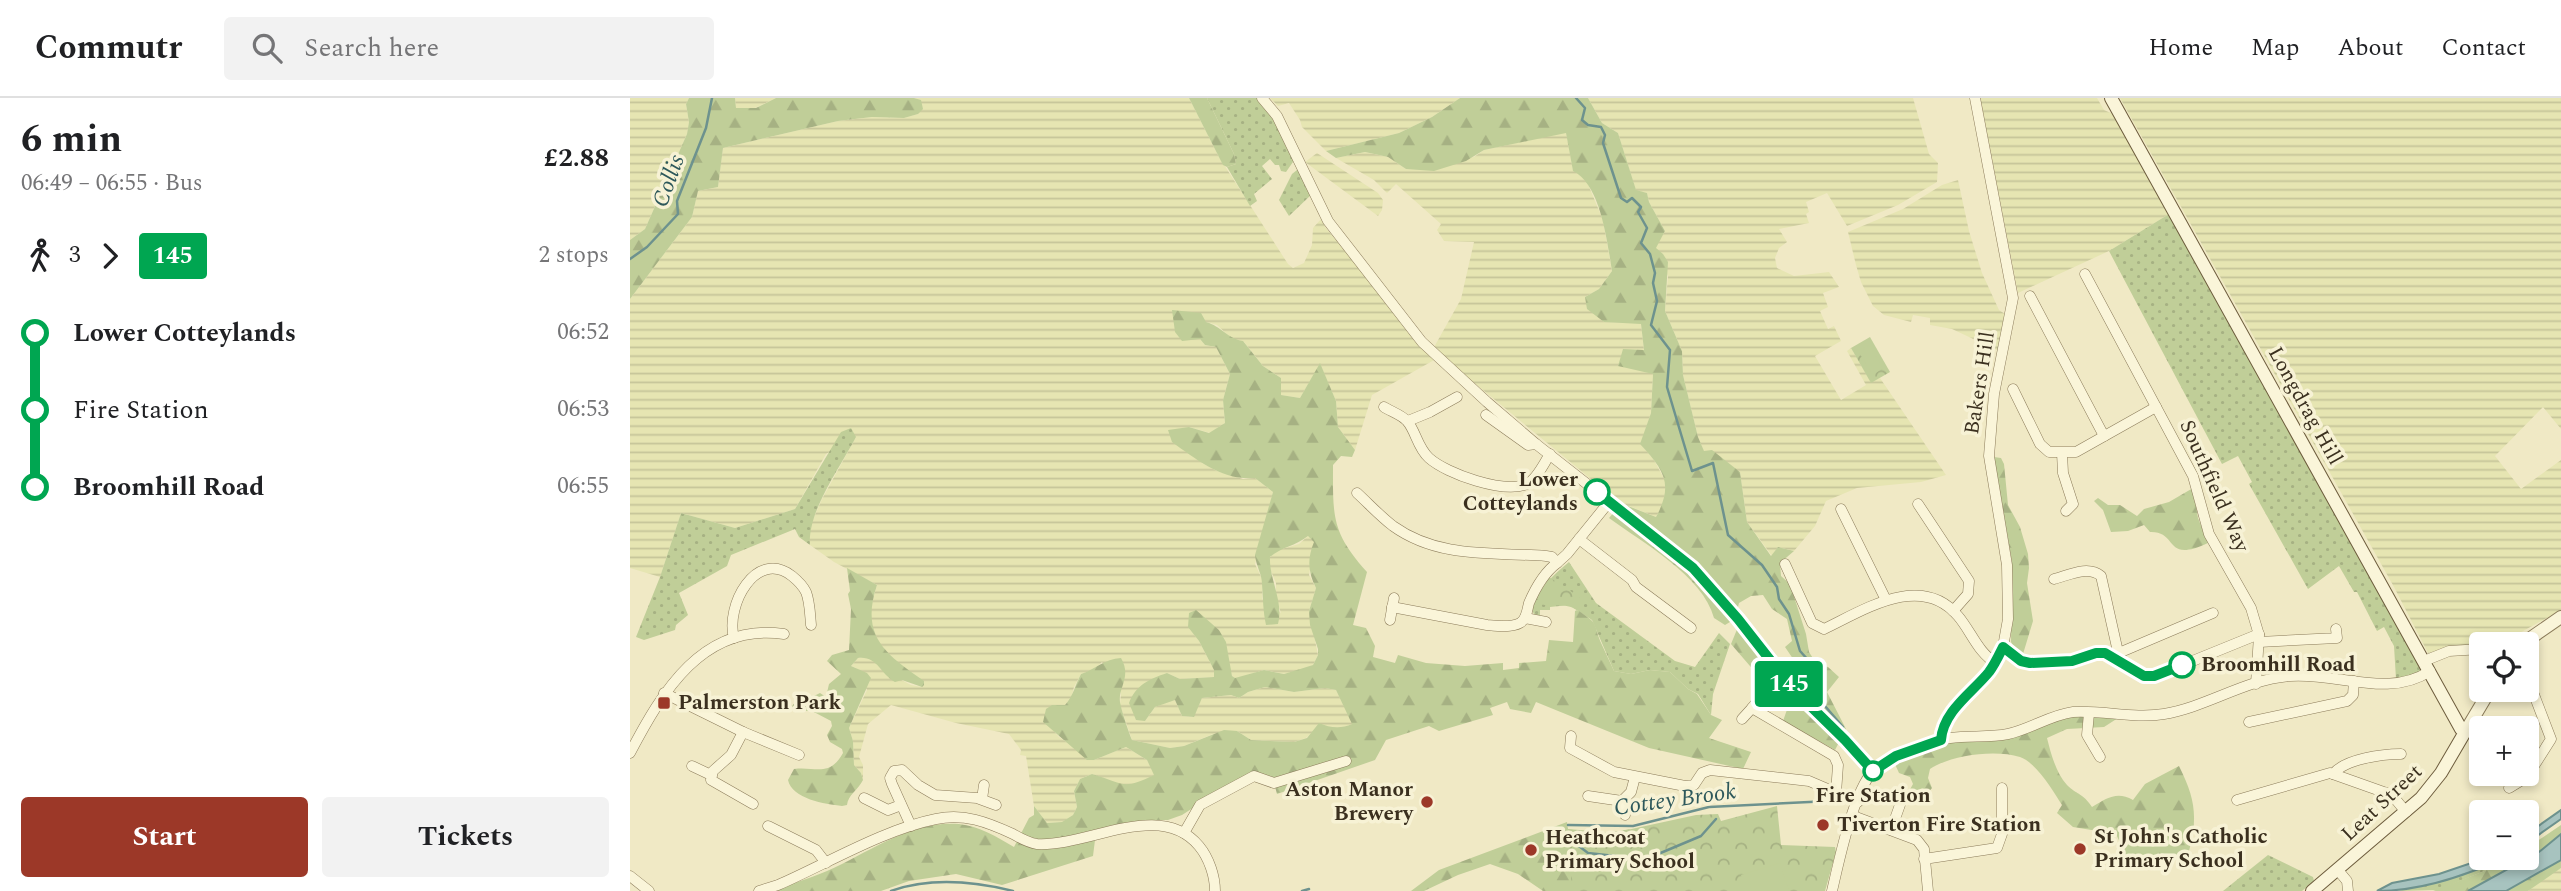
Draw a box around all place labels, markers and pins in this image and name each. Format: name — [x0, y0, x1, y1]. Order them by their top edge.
place label: Lower Cotteylands — [1463, 464, 1578, 520]
marker: Lower Cotteylands — [1584, 479, 1610, 505]
place label: Broomhill Road — [2201, 649, 2356, 681]
marker: Broomhill Road — [2169, 652, 2195, 678]
place label: Palmerston Park — [678, 687, 842, 719]
marker: Palmerston Park — [656, 695, 672, 711]
marker: Fire Station — [1863, 761, 1883, 781]
place label: Aston Manor Brewery — [1285, 774, 1414, 830]
place label: Fire Station — [1815, 780, 1931, 812]
marker: Aston Manor Brewery — [1419, 794, 1435, 810]
place label: Tiverton Fire Station — [1837, 809, 2041, 841]
marker: Tiverton Fire Station — [1815, 817, 1831, 833]
place label: St John's Catholic Primary School — [2094, 821, 2268, 877]
place label: Heathcoat Primary School — [1545, 822, 1695, 878]
marker: St John's Catholic Primary School — [2072, 841, 2088, 857]
marker: Heathcoat Primary School — [1523, 842, 1539, 858]

